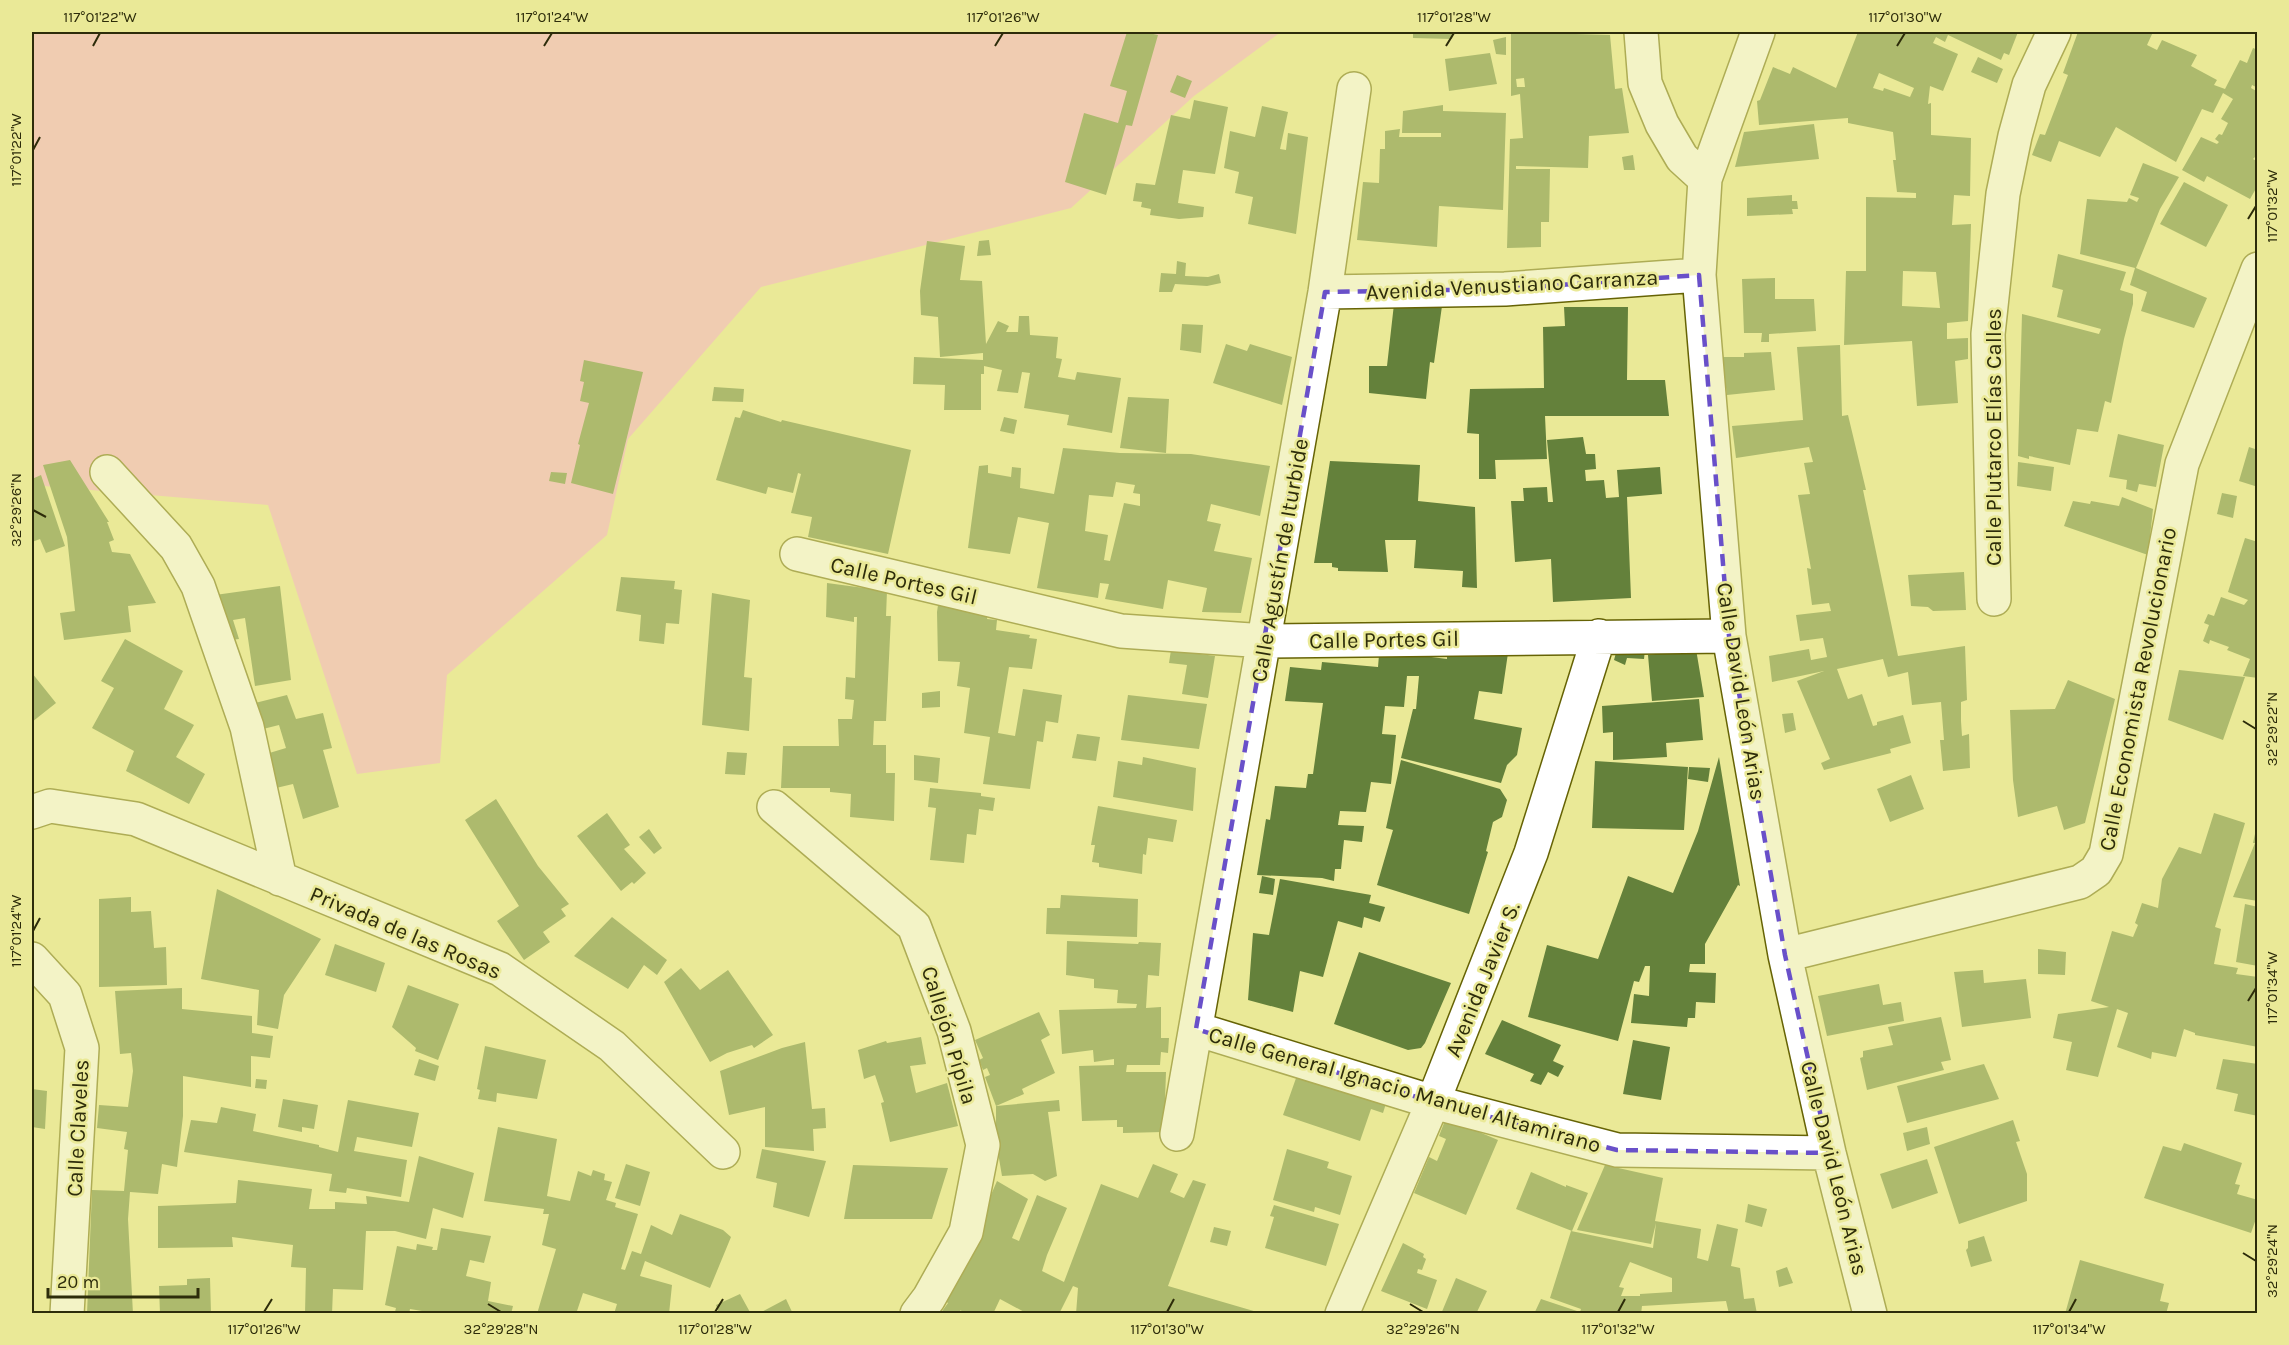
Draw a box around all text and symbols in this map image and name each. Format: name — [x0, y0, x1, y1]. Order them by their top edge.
text: 117°01'22"W — [63, 8, 137, 26]
text: 117°01'24"W — [515, 8, 589, 26]
text: 117°01'26"W — [966, 8, 1040, 26]
text: 117°01'28"W — [1417, 8, 1492, 26]
text: 117°01'30"W — [1868, 8, 1942, 26]
text: 117°01'22"W — [7, 113, 25, 187]
text: 117°01'32"W — [2263, 169, 2281, 243]
street label: Avenida Venustiano Carranza — [1365, 264, 1659, 306]
street label: Calle Plutarco Elías Calles — [1981, 308, 2007, 566]
street label: Calle Agustín de Iturbide — [1246, 436, 1314, 684]
text: 32°29'26"N — [7, 473, 25, 547]
street label: Calle Economista Revolucionario — [2094, 525, 2182, 853]
street label: Calle Portes Gil — [828, 551, 980, 610]
street label: Calle David León Arias — [1711, 581, 1771, 802]
street label: Calle Portes Gil — [1309, 626, 1459, 654]
text: 32°29'22"N — [2263, 692, 2281, 766]
street label: Privada de las Rosas — [306, 881, 505, 985]
text: 117°01'24"W — [7, 894, 25, 968]
street label: Avenida Javier S. — [1440, 898, 1526, 1061]
text: 117°01'34"W — [2263, 951, 2281, 1025]
street label: Callejón Pípila — [916, 963, 982, 1107]
street label: Calle General Ignacio Manuel Altamirano — [1206, 1021, 1604, 1159]
street label: Calle David León Arias — [1795, 1058, 1873, 1278]
street label: Calle Claveles — [61, 1059, 95, 1197]
text: 32°29'24"N — [2263, 1224, 2281, 1298]
scale bar — [48, 1261, 198, 1299]
text: 20 m — [57, 1271, 99, 1293]
text: 117°01'26"W — [227, 1320, 301, 1338]
text: 32°29'28"N — [464, 1320, 538, 1338]
text: 117°01'28"W — [678, 1320, 753, 1338]
text: 117°01'30"W — [1130, 1320, 1204, 1338]
text: 32°29'26"N — [1386, 1320, 1460, 1338]
text: 117°01'32"W — [1581, 1320, 1655, 1338]
text: 117°01'34"W — [2032, 1320, 2106, 1338]

